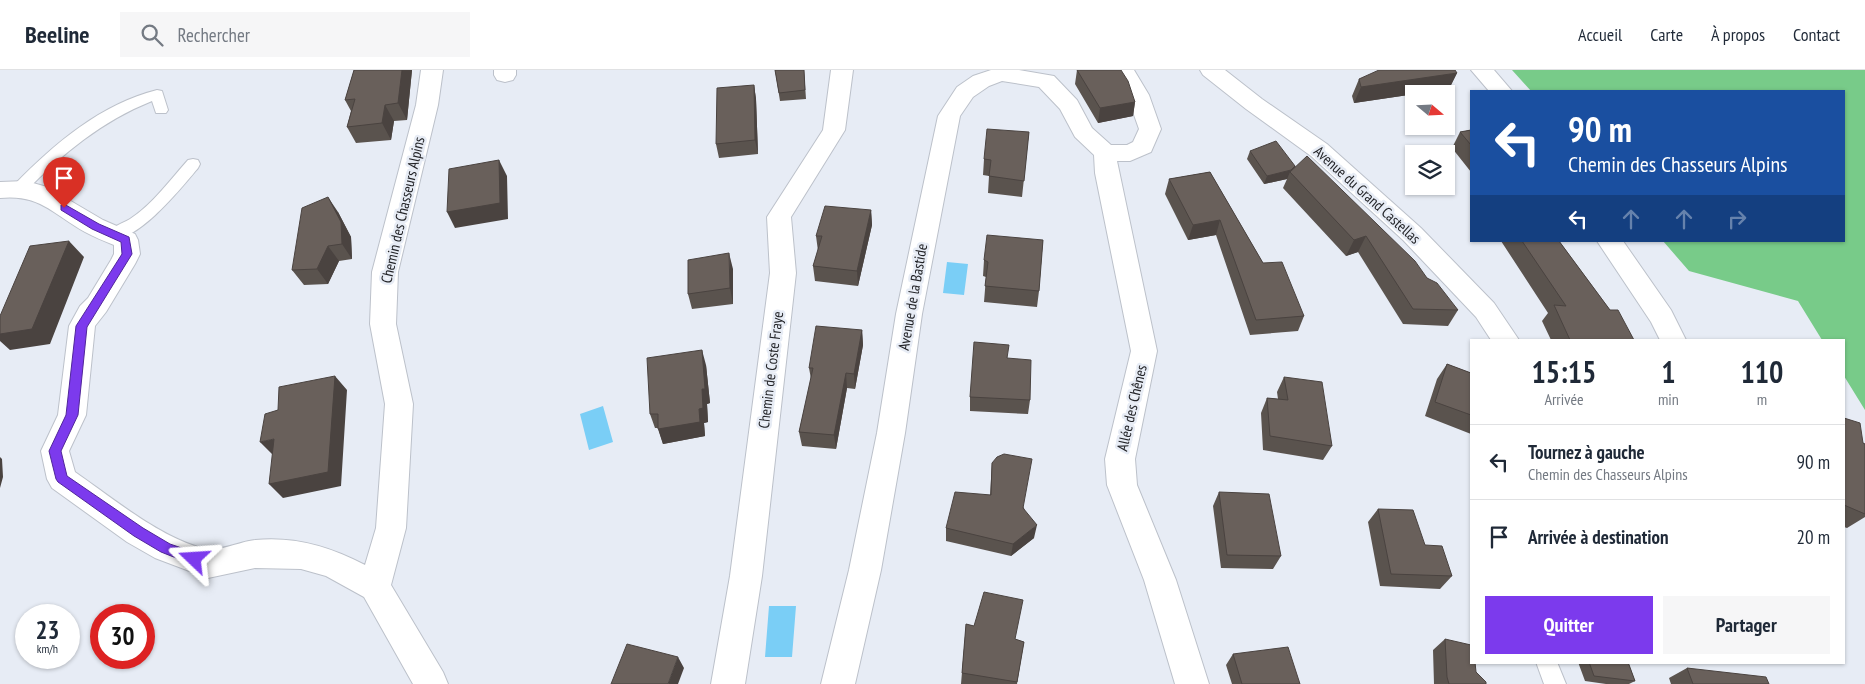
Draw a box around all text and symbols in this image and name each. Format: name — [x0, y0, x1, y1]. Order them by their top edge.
search box — [120, 12, 470, 57]
text: Beeline — [25, 19, 90, 50]
icon: search — [138, 21, 166, 49]
text: Rechercher — [178, 23, 250, 47]
text: Accueil — [1578, 23, 1622, 46]
text: Carte — [1650, 23, 1683, 46]
text: À propos — [1711, 23, 1765, 46]
text: Contact — [1793, 23, 1840, 46]
north arrow — [1405, 85, 1455, 135]
map controls — [1405, 85, 1455, 195]
text: 90 m — [1568, 106, 1632, 152]
icon: left — [1485, 110, 1550, 175]
street label: Chemin des Chasseurs Alpins — [376, 135, 429, 285]
street label: Avenue du Grand Castellas — [1310, 142, 1425, 248]
button: layers — [1405, 145, 1455, 195]
text: Chemin des Chasseurs Alpins — [1568, 150, 1788, 178]
pin — [43, 157, 85, 208]
icon: arrive — [50, 164, 78, 192]
icon: left — [1564, 205, 1592, 233]
icon: ahead — [1617, 205, 1645, 233]
icon: ahead — [1670, 205, 1698, 233]
icon: right — [1723, 205, 1751, 233]
street label: Avenue de la Bastide — [894, 242, 931, 352]
street label: Chemin de Coste Fraye — [754, 310, 787, 430]
text: 15:15 — [1532, 352, 1596, 391]
text: 1 — [1661, 352, 1676, 391]
text: 110 — [1740, 352, 1783, 391]
street label: Allée des Chênes — [1112, 363, 1151, 453]
text: Arrivée — [1544, 389, 1584, 409]
text: min — [1658, 389, 1679, 409]
text: m — [1757, 389, 1767, 409]
text: Tournez à gauche — [1528, 440, 1645, 464]
icon: left — [1485, 448, 1513, 476]
text: 90 m — [1797, 450, 1830, 474]
text: Chemin des Chasseurs Alpins — [1528, 464, 1688, 484]
icon: arrive — [1485, 523, 1513, 551]
text: Arrivée à destination — [1528, 525, 1669, 549]
text: 20 m — [1797, 525, 1830, 549]
position arrow — [167, 532, 219, 584]
button: Quitter — [1485, 596, 1653, 654]
button: Partager — [1663, 596, 1830, 654]
speed limit sign: 30 — [90, 604, 155, 669]
text: 23 — [36, 614, 59, 646]
text: km/h — [37, 641, 58, 656]

